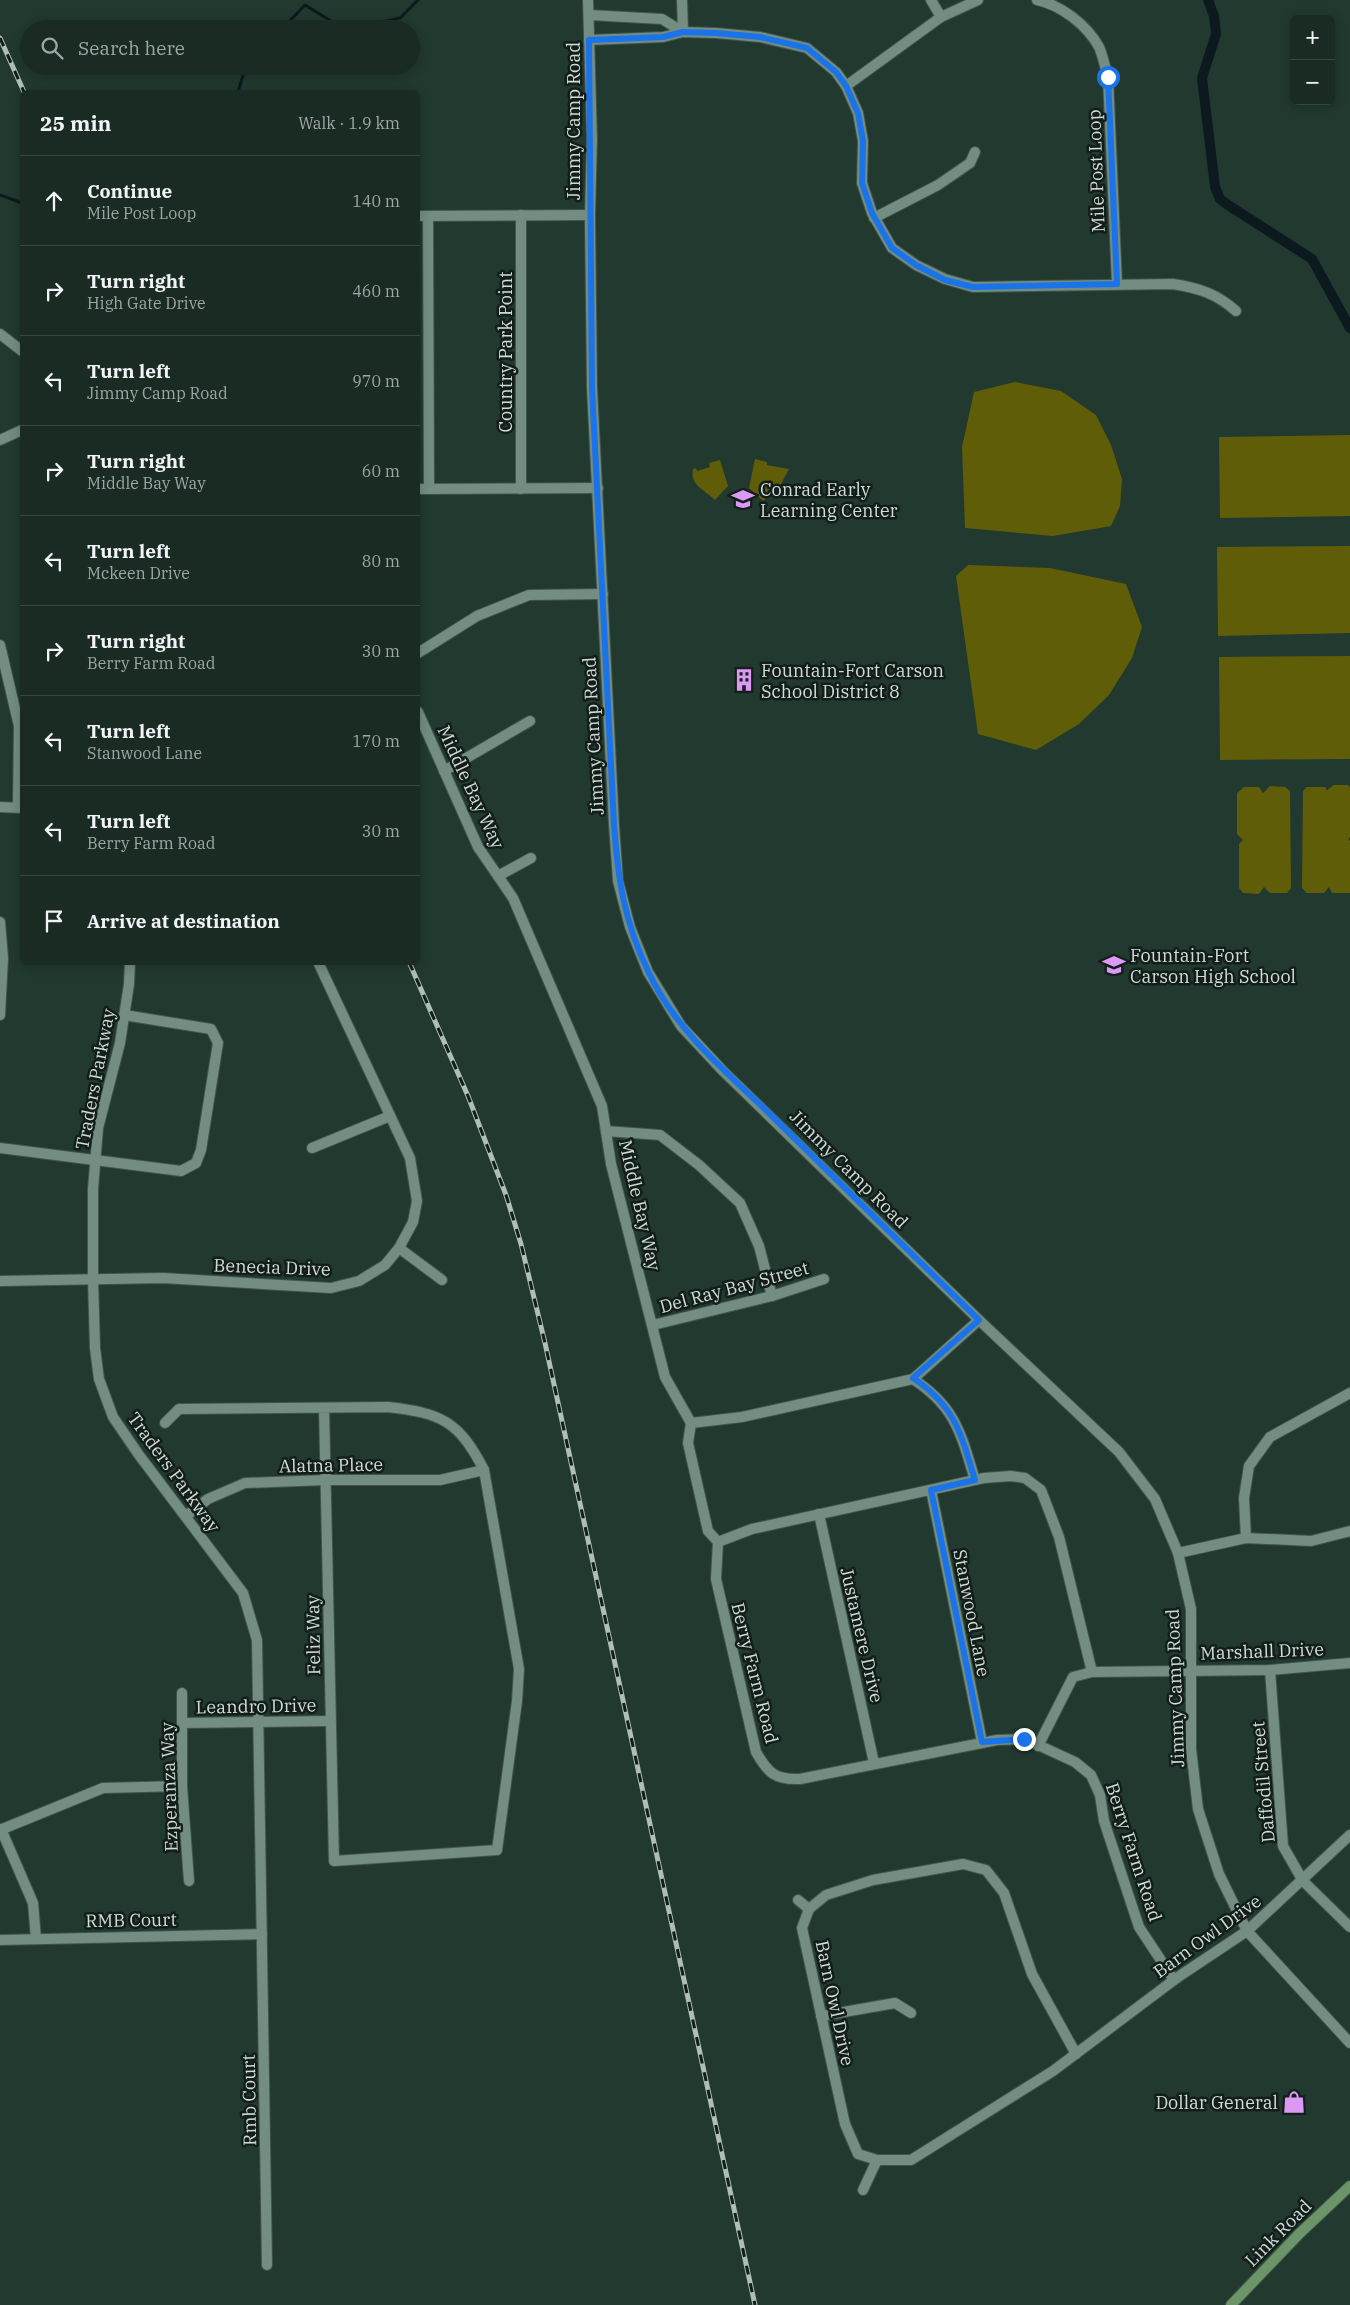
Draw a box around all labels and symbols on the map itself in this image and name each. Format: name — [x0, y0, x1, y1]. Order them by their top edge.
street label: Jimmy Camp Road — [562, 42, 585, 200]
route start — [1097, 66, 1120, 89]
street label: Mile Post Loop — [1082, 109, 1110, 233]
street label: Country Park Point — [494, 272, 517, 433]
place label: Conrad Early Learning Center — [760, 478, 898, 522]
school or university icon: Conrad Early Learning Center — [730, 486, 756, 512]
street label: Jimmy Camp Road — [577, 656, 609, 816]
place label: Fountain-Fort Carson School District 8 — [761, 659, 944, 703]
building icon: Fountain-Fort Carson School District 8 — [731, 667, 757, 693]
street label: Middle Bay Way — [432, 722, 510, 853]
place label: Fountain-Fort Carson High School — [1130, 944, 1296, 988]
school or university icon: Fountain-Fort Carson High School — [1101, 952, 1127, 978]
street label: Traders Parkway — [70, 1006, 120, 1151]
street label: Jimmy Camp Road — [785, 1105, 913, 1233]
street label: Middle Bay Way — [614, 1137, 666, 1273]
street label: Benecia Drive — [213, 1253, 331, 1281]
street label: Del Ray Bay Street — [657, 1256, 811, 1318]
street label: Traders Parkway — [123, 1407, 226, 1537]
street label: Alatna Place — [279, 1453, 383, 1477]
street label: Stanwood Lane — [948, 1547, 996, 1679]
street label: Justamere Drive — [835, 1565, 889, 1705]
street label: Feliz Way — [301, 1594, 325, 1675]
street label: Berry Farm Road — [726, 1600, 784, 1746]
street label: Jimmy Camp Road — [1161, 1608, 1189, 1768]
street label: Marshall Drive — [1200, 1637, 1324, 1665]
street label: Leandro Drive — [196, 1693, 316, 1719]
street label: Daffodil Street — [1246, 1720, 1280, 1844]
street label: Ezperanza Way — [155, 1721, 183, 1852]
route end — [1013, 1728, 1036, 1751]
street label: Berry Farm Road — [1101, 1780, 1167, 1924]
street label: Barn Owl Drive — [1149, 1889, 1265, 1983]
street label: RMB Court — [85, 1908, 177, 1932]
street label: Barn Owl Drive — [810, 1938, 860, 2068]
street label: Rmb Court — [237, 2054, 261, 2146]
shop icon: Dollar General — [1281, 2089, 1307, 2115]
place label: Dollar General — [1155, 2091, 1278, 2114]
street label: Link Road — [1240, 2195, 1316, 2271]

